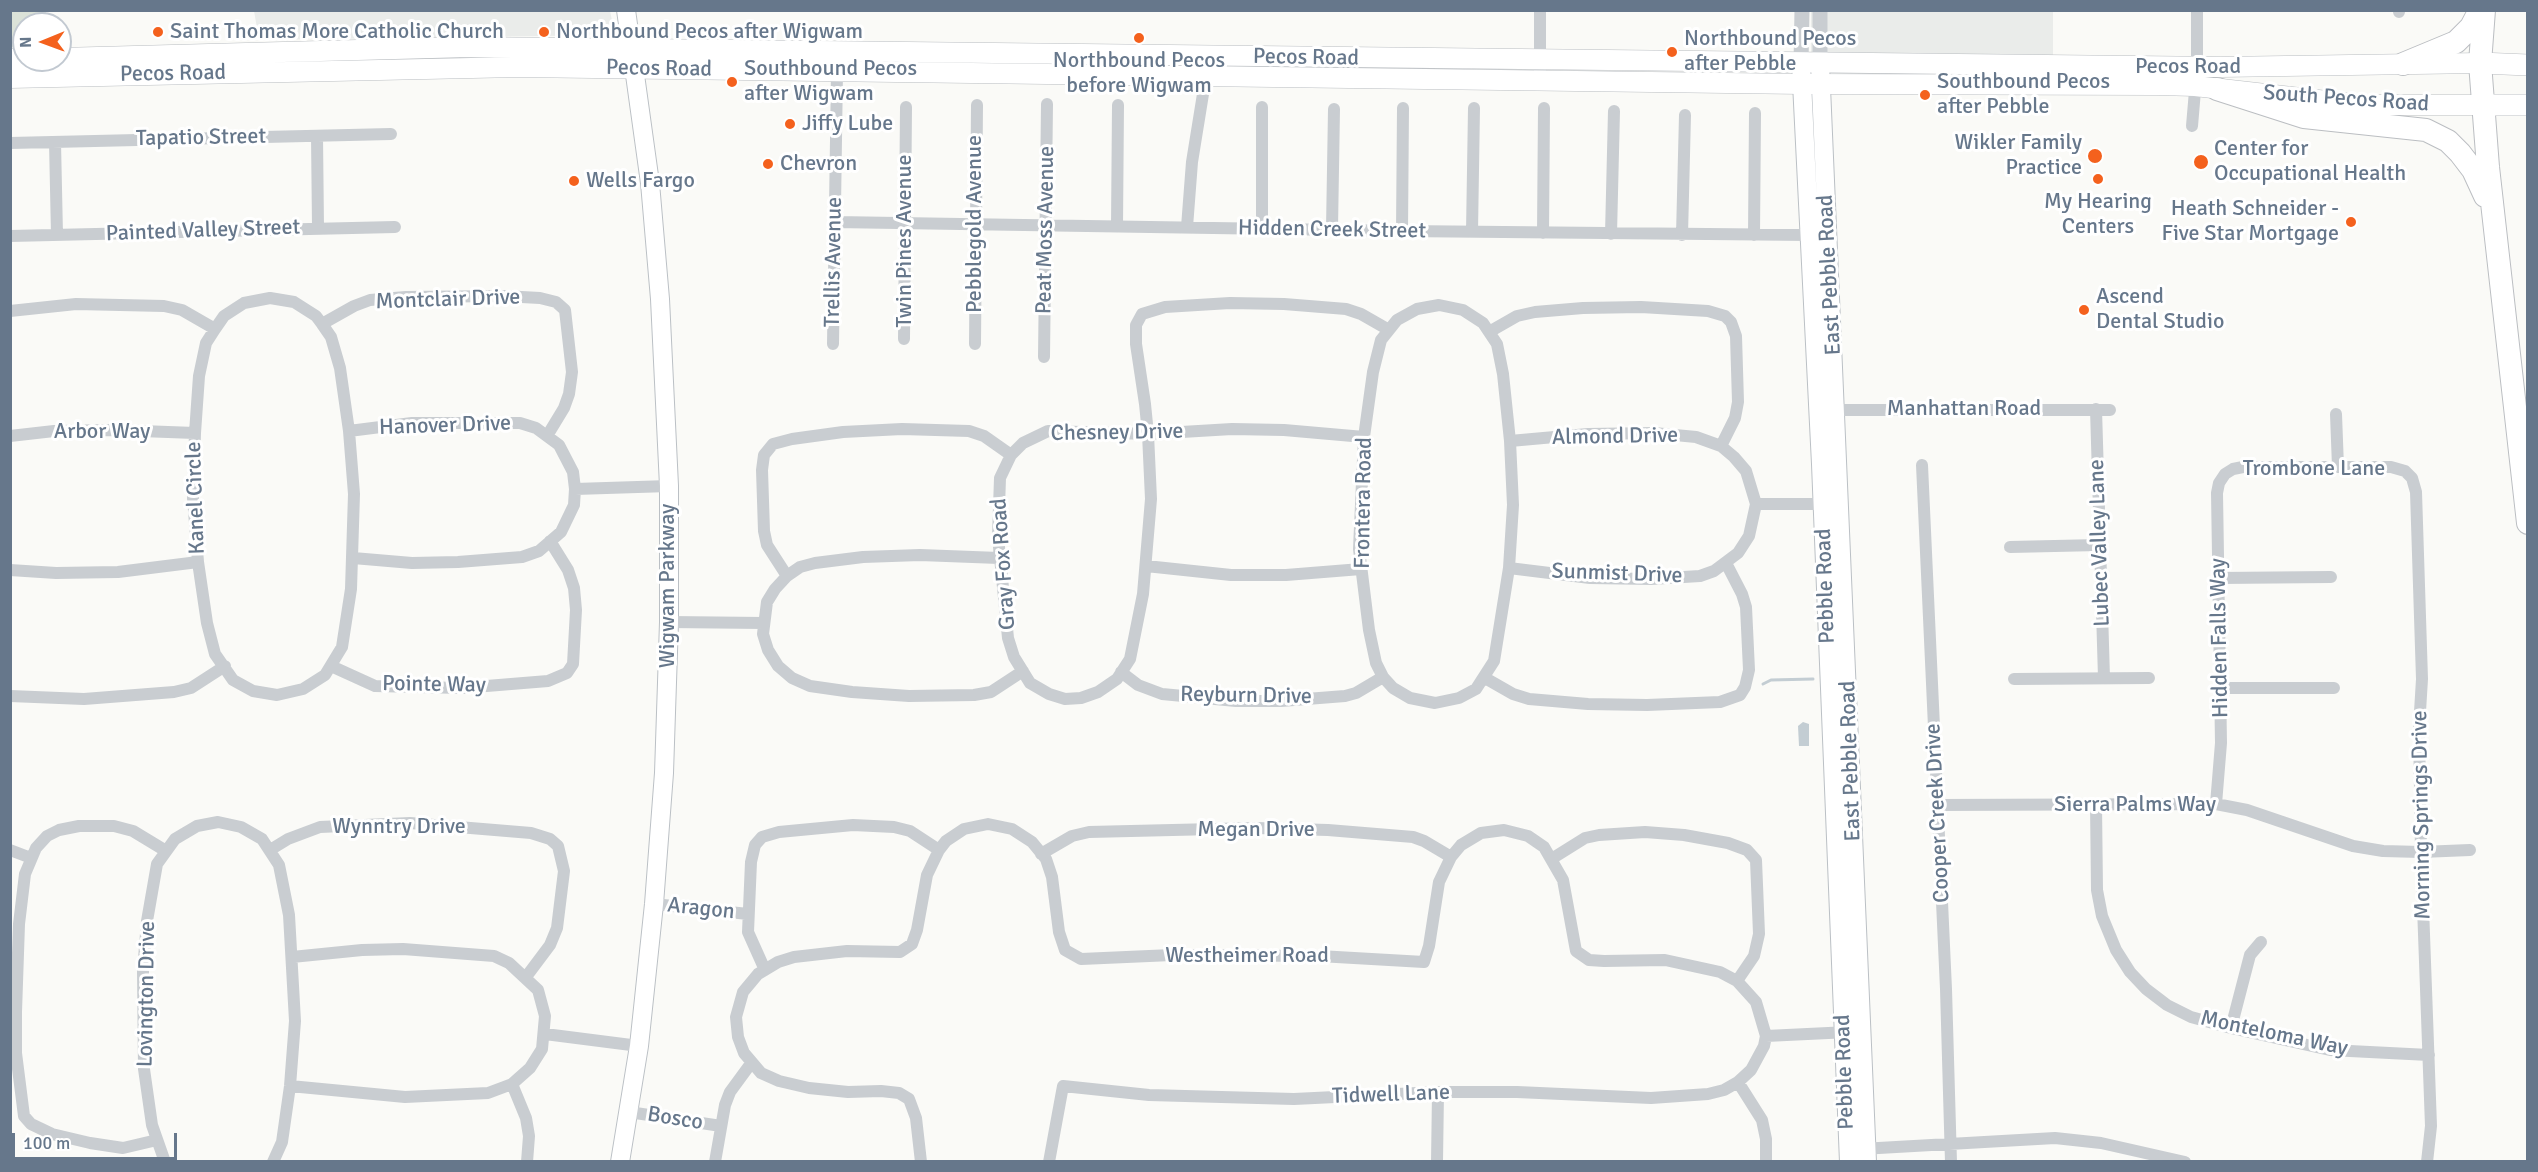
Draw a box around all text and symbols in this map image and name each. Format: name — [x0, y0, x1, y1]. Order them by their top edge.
north arrow — [12, 12, 72, 72]
place label: Saint Thomas More Catholic Church — [170, 19, 504, 45]
place label: Northbound Pecos after Wigwam — [556, 19, 863, 45]
marker: Saint Thomas More Catholic Church — [151, 25, 165, 39]
marker: Northbound Pecos after Wigwam — [537, 25, 551, 39]
place label: Northbound Pecos after Pebble — [1684, 26, 1856, 78]
marker: Northbound Pecos before Wigwam — [1132, 31, 1146, 45]
text: N — [16, 37, 36, 48]
street label: Pecos Road — [1253, 44, 1359, 72]
marker: Northbound Pecos after Pebble — [1665, 45, 1679, 59]
place label: Northbound Pecos before Wigwam — [1053, 48, 1225, 100]
street label: Pecos Road — [2135, 54, 2241, 80]
street label: Pecos Road — [606, 55, 712, 83]
place label: Southbound Pecos after Wigwam — [744, 56, 917, 107]
street label: Pecos Road — [120, 60, 226, 88]
place label: Southbound Pecos after Pebble — [1937, 69, 2110, 120]
marker: Southbound Pecos after Wigwam — [725, 75, 739, 89]
street label: South Pecos Road — [2262, 80, 2430, 118]
marker: Southbound Pecos after Pebble — [1918, 88, 1932, 102]
place label: Jiffy Lube — [802, 111, 893, 137]
marker: Jiffy Lube — [783, 117, 797, 131]
street label: Tapatio Street — [136, 124, 266, 152]
place label: Wikler Family Practice — [1955, 130, 2082, 182]
street label: Pebblegold Avenue — [962, 135, 988, 313]
place label: Center for Occupational Health — [2214, 136, 2406, 188]
street label: Peat Moss Avenue — [1031, 146, 1061, 314]
marker: Wikler Family Practice — [2086, 147, 2104, 165]
place label: Chevron — [780, 151, 857, 177]
marker: Center for Occupational Health — [2192, 153, 2210, 171]
street label: Twin Pines Avenue — [892, 154, 918, 328]
marker: Chevron — [761, 157, 775, 171]
place label: Wells Fargo — [586, 168, 695, 194]
marker: My Hearing Centers — [2091, 172, 2105, 186]
marker: Wells Fargo — [567, 174, 581, 188]
place label: My Hearing Centers — [2044, 189, 2152, 240]
street label: East Pebble Road — [1813, 194, 1847, 356]
place label: Heath Schneider - Five Star Mortgage — [2162, 196, 2339, 248]
street label: Trellis Avenue — [820, 197, 848, 327]
street label: Painted Valley Street — [105, 214, 301, 248]
street label: Hidden Creek Street — [1238, 215, 1426, 245]
marker: Heath Schneider - Five Star Mortgage — [2344, 215, 2358, 229]
street label: Montclair Drive — [375, 284, 521, 316]
place label: Ascend Dental Studio — [2096, 284, 2224, 336]
marker: Ascend Dental Studio — [2077, 303, 2091, 317]
street label: Manhattan Road — [1887, 396, 2041, 422]
street label: Hanover Drive — [379, 411, 511, 441]
street label: Arbor Way — [54, 419, 150, 445]
street label: Chesney Drive — [1050, 419, 1184, 447]
street label: Almond Drive — [1552, 423, 1678, 451]
street label: Frontera Road — [1350, 437, 1378, 569]
street label: Kanel Circle — [181, 441, 211, 555]
street label: Trombone Lane — [2243, 456, 2385, 482]
street label: Lubec Valley Lane — [2084, 459, 2116, 627]
street label: Gray Fox Road — [986, 497, 1022, 631]
street label: Wigwam Parkway — [655, 504, 681, 668]
street label: Pebble Road — [1811, 528, 1841, 644]
street label: Hidden Falls Way — [2205, 558, 2235, 718]
street label: Sunmist Drive — [1551, 559, 1683, 589]
street label: Pointe Way — [382, 671, 486, 699]
street label: East Pebble Road — [1835, 680, 1867, 842]
street label: Reyburn Drive — [1180, 682, 1312, 710]
street label: Morning Springs Drive — [2407, 710, 2437, 920]
street label: Cooper Creek Drive — [1920, 723, 1956, 903]
street label: Sierra Palms Way — [2054, 792, 2216, 818]
street label: Wynntry Drive — [332, 814, 466, 840]
street label: Megan Drive — [1197, 817, 1315, 843]
street label: Aragon — [666, 892, 736, 926]
street label: Lovington Drive — [133, 921, 161, 1067]
street label: Westheimer Road — [1165, 943, 1329, 969]
street label: Monteloma Way — [2198, 1005, 2350, 1063]
street label: Pebble Road — [1830, 1014, 1860, 1130]
street label: Tidwell Lane — [1332, 1080, 1450, 1110]
street label: Bosco — [645, 1102, 705, 1136]
scale bar — [15, 1121, 180, 1159]
text: 100 m — [23, 1132, 70, 1154]

